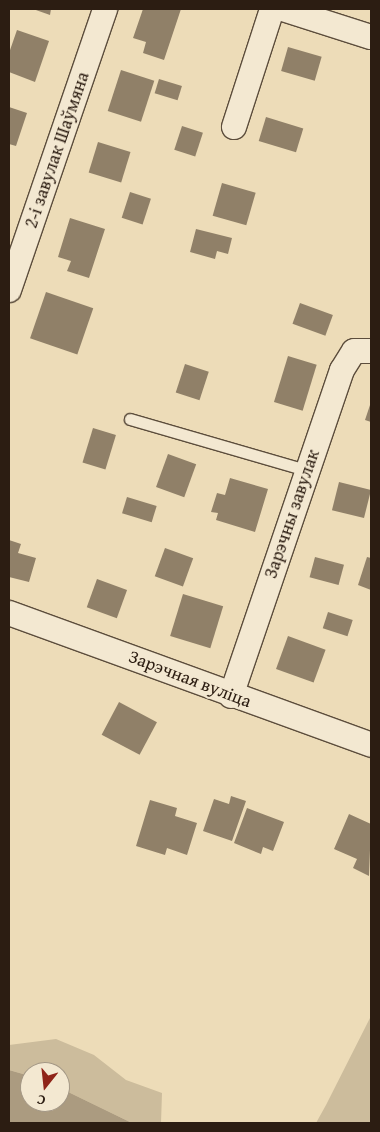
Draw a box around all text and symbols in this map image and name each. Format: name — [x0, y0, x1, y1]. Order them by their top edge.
street label: 2-і завулак Шаўмяна — [20, 69, 94, 231]
street label: Зарэчны завулак — [260, 447, 324, 581]
street label: Зарэчная вуліца — [126, 646, 254, 712]
north arrow — [20, 1062, 70, 1112]
text: С — [35, 1090, 48, 1111]

